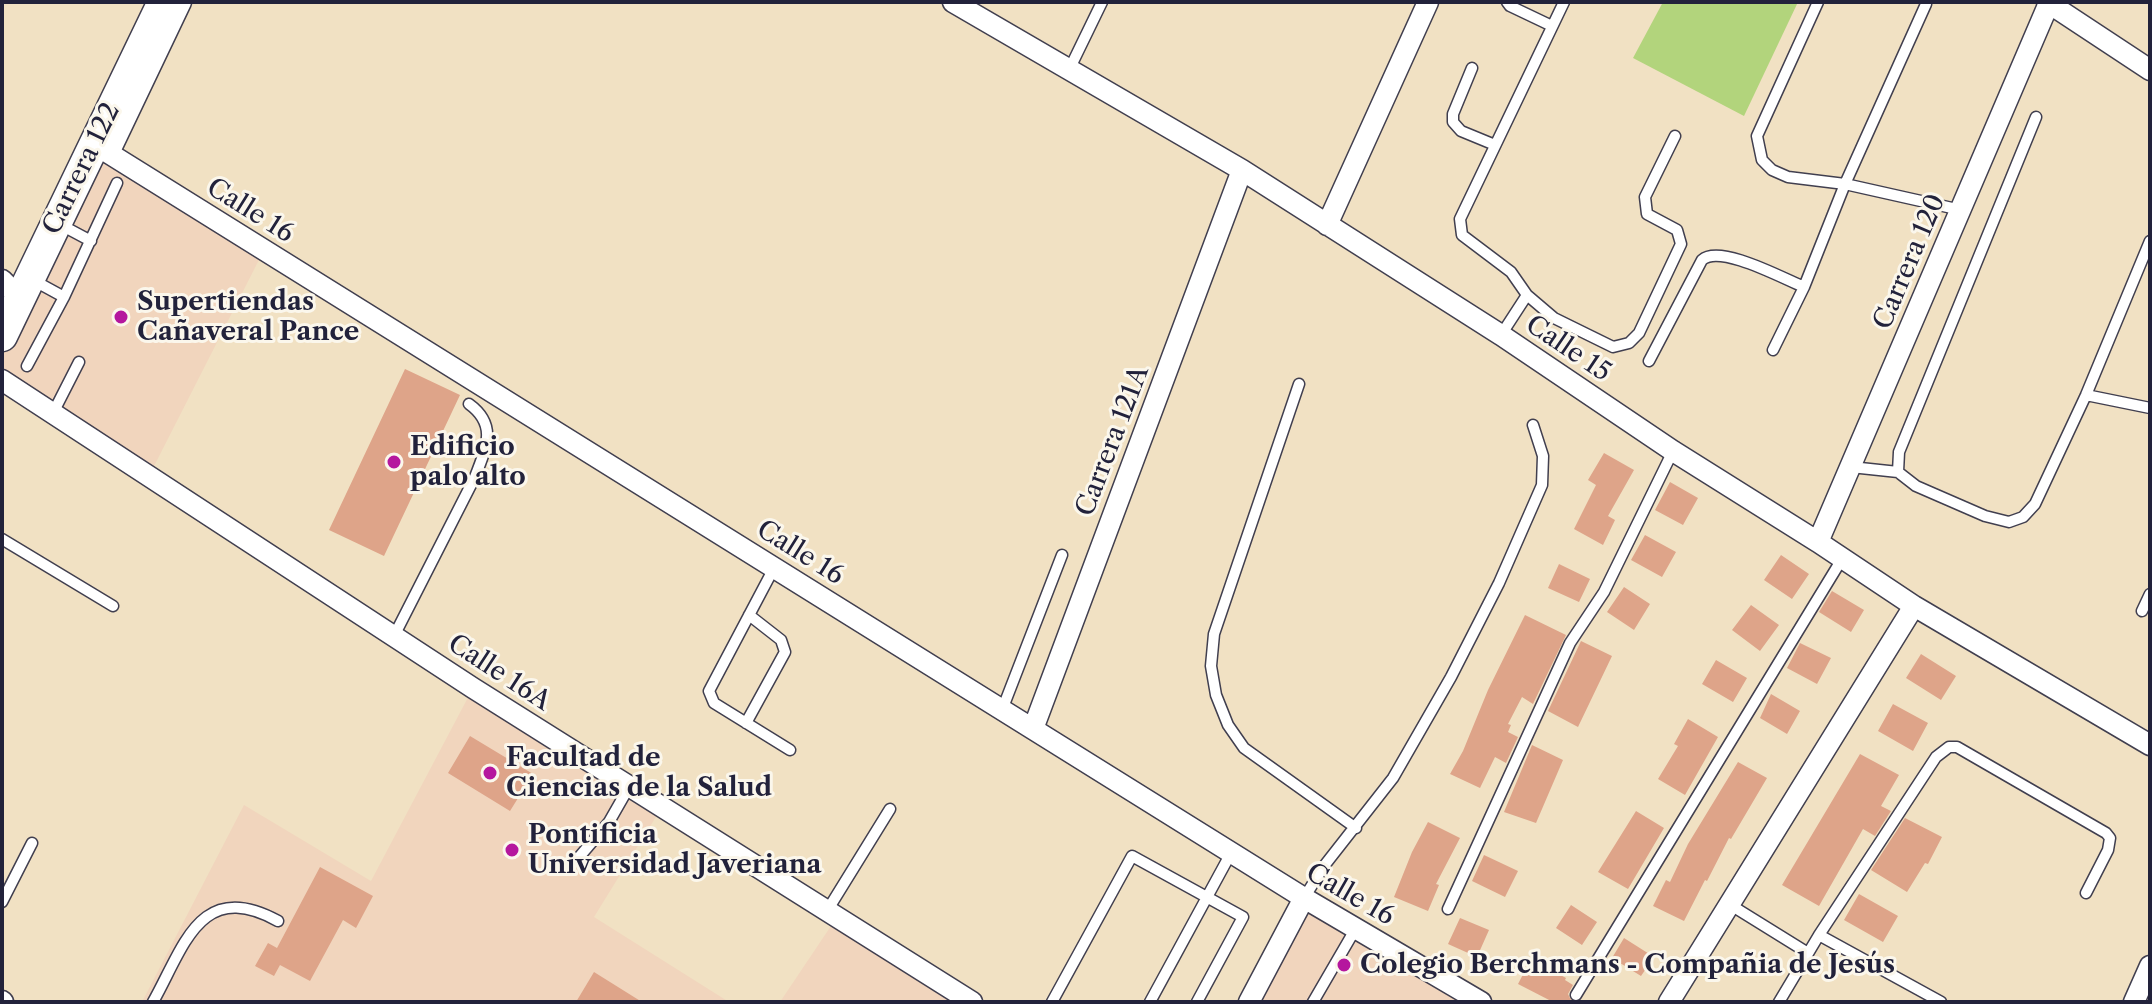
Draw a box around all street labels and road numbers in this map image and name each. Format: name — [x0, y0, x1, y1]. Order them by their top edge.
street label: Carrera 122 — [37, 98, 127, 240]
street label: Calle 16 — [201, 172, 299, 250]
street label: Carrera 120 — [1868, 190, 1952, 334]
street label: Calle 15 — [1520, 309, 1616, 389]
street label: Carrera 121A — [1070, 361, 1156, 521]
street label: Calle 16 — [751, 514, 849, 592]
street label: Calle 16A — [442, 628, 556, 718]
street label: Calle 16 — [1300, 857, 1400, 933]

